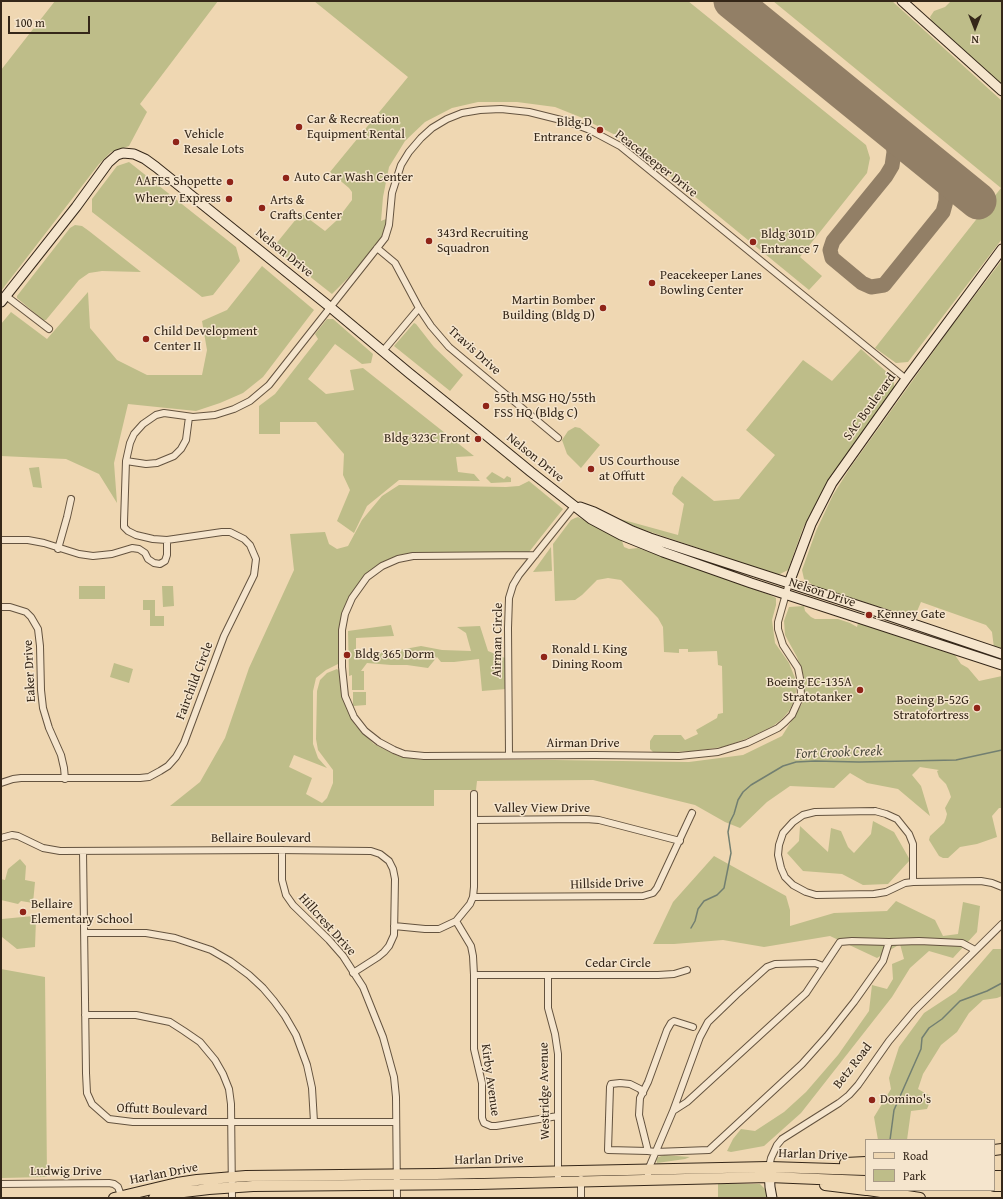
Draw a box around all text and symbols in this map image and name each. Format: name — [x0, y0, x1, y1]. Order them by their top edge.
scale bar — [10, 8, 92, 34]
north arrow — [955, 8, 995, 48]
text: 100 m — [15, 14, 45, 31]
text: N — [971, 32, 979, 48]
place label: Car & Recreation Equipment Rental — [307, 112, 405, 143]
place label: Bldg D Entrance 6 — [534, 115, 592, 146]
marker: Car & Recreation Equipment Rental — [294, 122, 304, 132]
marker: Bldg D Entrance 6 — [595, 125, 605, 135]
place label: Vehicle Resale Lots — [184, 127, 244, 158]
street label: Peacekeeper Drive — [612, 127, 700, 201]
marker: Vehicle Resale Lots — [171, 137, 181, 147]
place label: Auto Car Wash Center — [294, 170, 413, 186]
marker: Auto Car Wash Center — [281, 173, 291, 183]
place label: AAFES Shopette — [135, 174, 222, 190]
marker: AAFES Shopette — [225, 177, 235, 187]
place label: Wherry Express — [135, 191, 221, 207]
place label: Arts & Crafts Center — [270, 193, 342, 224]
marker: Wherry Express — [224, 194, 234, 204]
marker: Arts & Crafts Center — [257, 203, 267, 213]
street label: Nelson Drive — [252, 225, 316, 281]
place label: 343rd Recruiting Squadron — [437, 226, 528, 257]
place label: Bldg 301D Entrance 7 — [761, 227, 819, 258]
marker: 343rd Recruiting Squadron — [424, 236, 434, 246]
marker: Bldg 301D Entrance 7 — [748, 237, 758, 247]
place label: Peacekeeper Lanes Bowling Center — [660, 268, 762, 299]
marker: Peacekeeper Lanes Bowling Center — [647, 278, 657, 288]
place label: Martin Bomber Building (Bldg D) — [503, 293, 595, 324]
marker: Martin Bomber Building (Bldg D) — [598, 303, 608, 313]
street label: Travis Drive — [444, 323, 504, 379]
place label: Child Development Center II — [154, 324, 258, 355]
marker: Child Development Center II — [141, 334, 151, 344]
street label: SAC Boulevard — [840, 370, 900, 444]
place label: 55th MSG HQ/55th FSS HQ (Bldg C) — [494, 391, 596, 422]
marker: 55th MSG HQ/55th FSS HQ (Bldg C) — [481, 401, 491, 411]
street label: Nelson Drive — [503, 430, 567, 486]
place label: Bldg 323C Front — [384, 431, 470, 447]
marker: Bldg 323C Front — [473, 434, 483, 444]
place label: US Courthouse at Offutt — [599, 454, 680, 485]
marker: US Courthouse at Offutt — [586, 464, 596, 474]
street label: Nelson Drive — [787, 575, 857, 611]
street label: Airman Circle — [490, 602, 506, 678]
place label: Kenney Gate — [877, 607, 945, 623]
marker: Kenney Gate — [864, 610, 874, 620]
street label: Eaker Drive — [21, 639, 39, 703]
street label: Fairchild Circle — [173, 640, 217, 722]
place label: Ronald L King Dining Room — [552, 642, 627, 673]
place label: Bldg 365 Dorm — [355, 647, 434, 663]
marker: Bldg 365 Dorm — [342, 650, 352, 660]
marker: Ronald L King Dining Room — [539, 652, 549, 662]
place label: Boeing EC-135A Stratotanker — [767, 675, 852, 706]
marker: Boeing EC-135A Stratotanker — [855, 685, 865, 695]
place label: Boeing B-52G Stratofortress — [893, 693, 969, 724]
marker: Boeing B-52G Stratofortress — [972, 703, 982, 713]
street label: Airman Drive — [547, 736, 619, 752]
water label: Fort Crook Creek — [795, 743, 883, 763]
street label: Valley View Drive — [494, 801, 590, 817]
street label: Bellaire Boulevard — [211, 831, 311, 847]
street label: Hillside Drive — [570, 875, 644, 893]
street label: Hillcrest Drive — [295, 891, 359, 959]
place label: Bellaire Elementary School — [31, 897, 133, 928]
marker: Bellaire Elementary School — [18, 907, 28, 917]
street label: Cedar Circle — [585, 956, 651, 972]
street label: Betz Road — [830, 1040, 876, 1092]
street label: Westridge Avenue — [536, 1042, 554, 1140]
street label: Kirby Avenue — [477, 1043, 503, 1117]
place label: Domino's — [880, 1092, 931, 1108]
marker: Domino's — [867, 1095, 877, 1105]
street label: Offutt Boulevard — [116, 1101, 208, 1119]
legend — [865, 1139, 995, 1191]
street label: Harlan Drive — [778, 1146, 848, 1164]
text: Road — [903, 1147, 928, 1164]
street label: Harlan Drive — [454, 1152, 524, 1168]
street label: Harlan Drive — [129, 1160, 199, 1188]
street label: Ludwig Drive — [30, 1164, 102, 1180]
text: Park — [903, 1167, 926, 1184]

